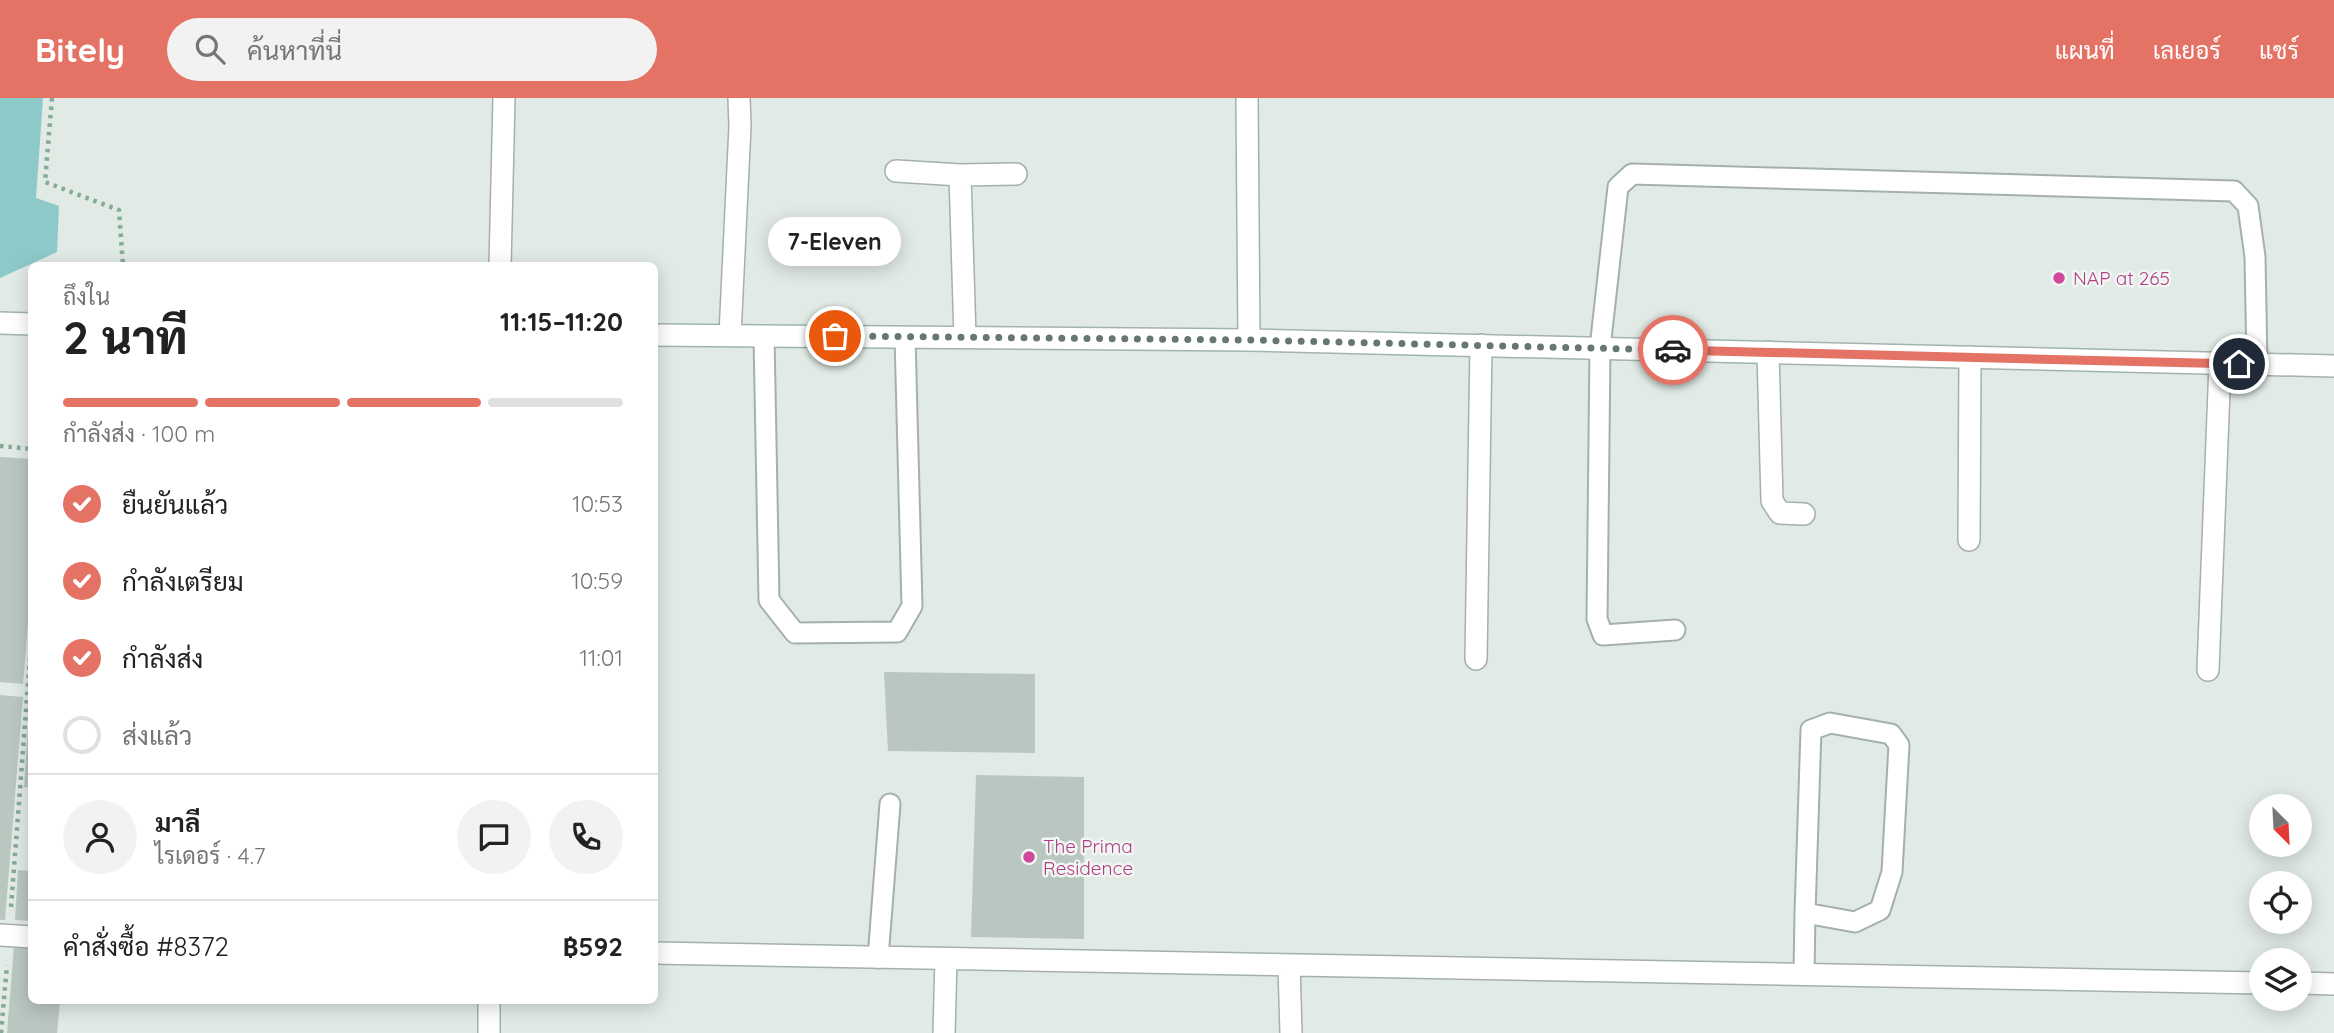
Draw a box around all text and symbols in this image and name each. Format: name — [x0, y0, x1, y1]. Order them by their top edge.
search box — [167, 18, 657, 81]
text: Bitely — [35, 29, 125, 70]
icon: search — [191, 30, 229, 68]
text: ค้นหาที่นี่ — [247, 34, 342, 67]
text: แผนที่ — [2055, 35, 2115, 65]
text: เลเยอร์ — [2153, 35, 2221, 65]
text: แชร์ — [2259, 35, 2299, 65]
callout: 7-Eleven — [768, 217, 902, 266]
text: 7-Eleven — [787, 227, 882, 256]
place label: NAP at 265 — [2073, 266, 2170, 290]
marker: NAP at 265 — [2051, 270, 2067, 286]
text: ถึงใน — [63, 282, 110, 311]
text: 11:15–11:20 — [500, 305, 623, 338]
pin — [805, 306, 865, 366]
text: 2 นาที — [63, 308, 187, 366]
courier — [1638, 315, 1708, 385]
icon: bag — [816, 317, 854, 355]
icon: car — [1654, 331, 1692, 369]
pin — [2209, 334, 2269, 394]
icon: home — [2220, 345, 2258, 383]
text: กำลังส่ง · 100 m — [63, 419, 215, 448]
icon: check — [63, 485, 101, 523]
text: ยืนยันแล้ว — [122, 488, 228, 521]
text: 10:53 — [572, 489, 623, 518]
icon: check — [63, 562, 101, 600]
text: กำลังเตรียม — [122, 565, 244, 598]
text: 10:59 — [571, 566, 623, 595]
icon: check — [63, 639, 101, 677]
text: กำลังส่ง — [122, 642, 203, 675]
text: 11:01 — [579, 643, 623, 672]
text: ส่งแล้ว — [122, 719, 192, 752]
north arrow — [2249, 794, 2312, 858]
map controls — [2249, 794, 2312, 1011]
button: person — [63, 800, 137, 874]
button: chat — [457, 800, 531, 874]
button: phone — [549, 800, 623, 874]
text: มาลี — [155, 806, 200, 839]
place label: The Prima Residence — [1043, 834, 1133, 880]
text: ไรเดอร์ · 4.7 — [155, 841, 266, 870]
marker: The Prima Residence — [1021, 849, 1037, 865]
button: locate — [2249, 871, 2312, 934]
text: คำสั่งซื้อ #8372 — [63, 930, 229, 963]
text: ฿592 — [563, 930, 623, 963]
button: layers — [2249, 948, 2312, 1011]

